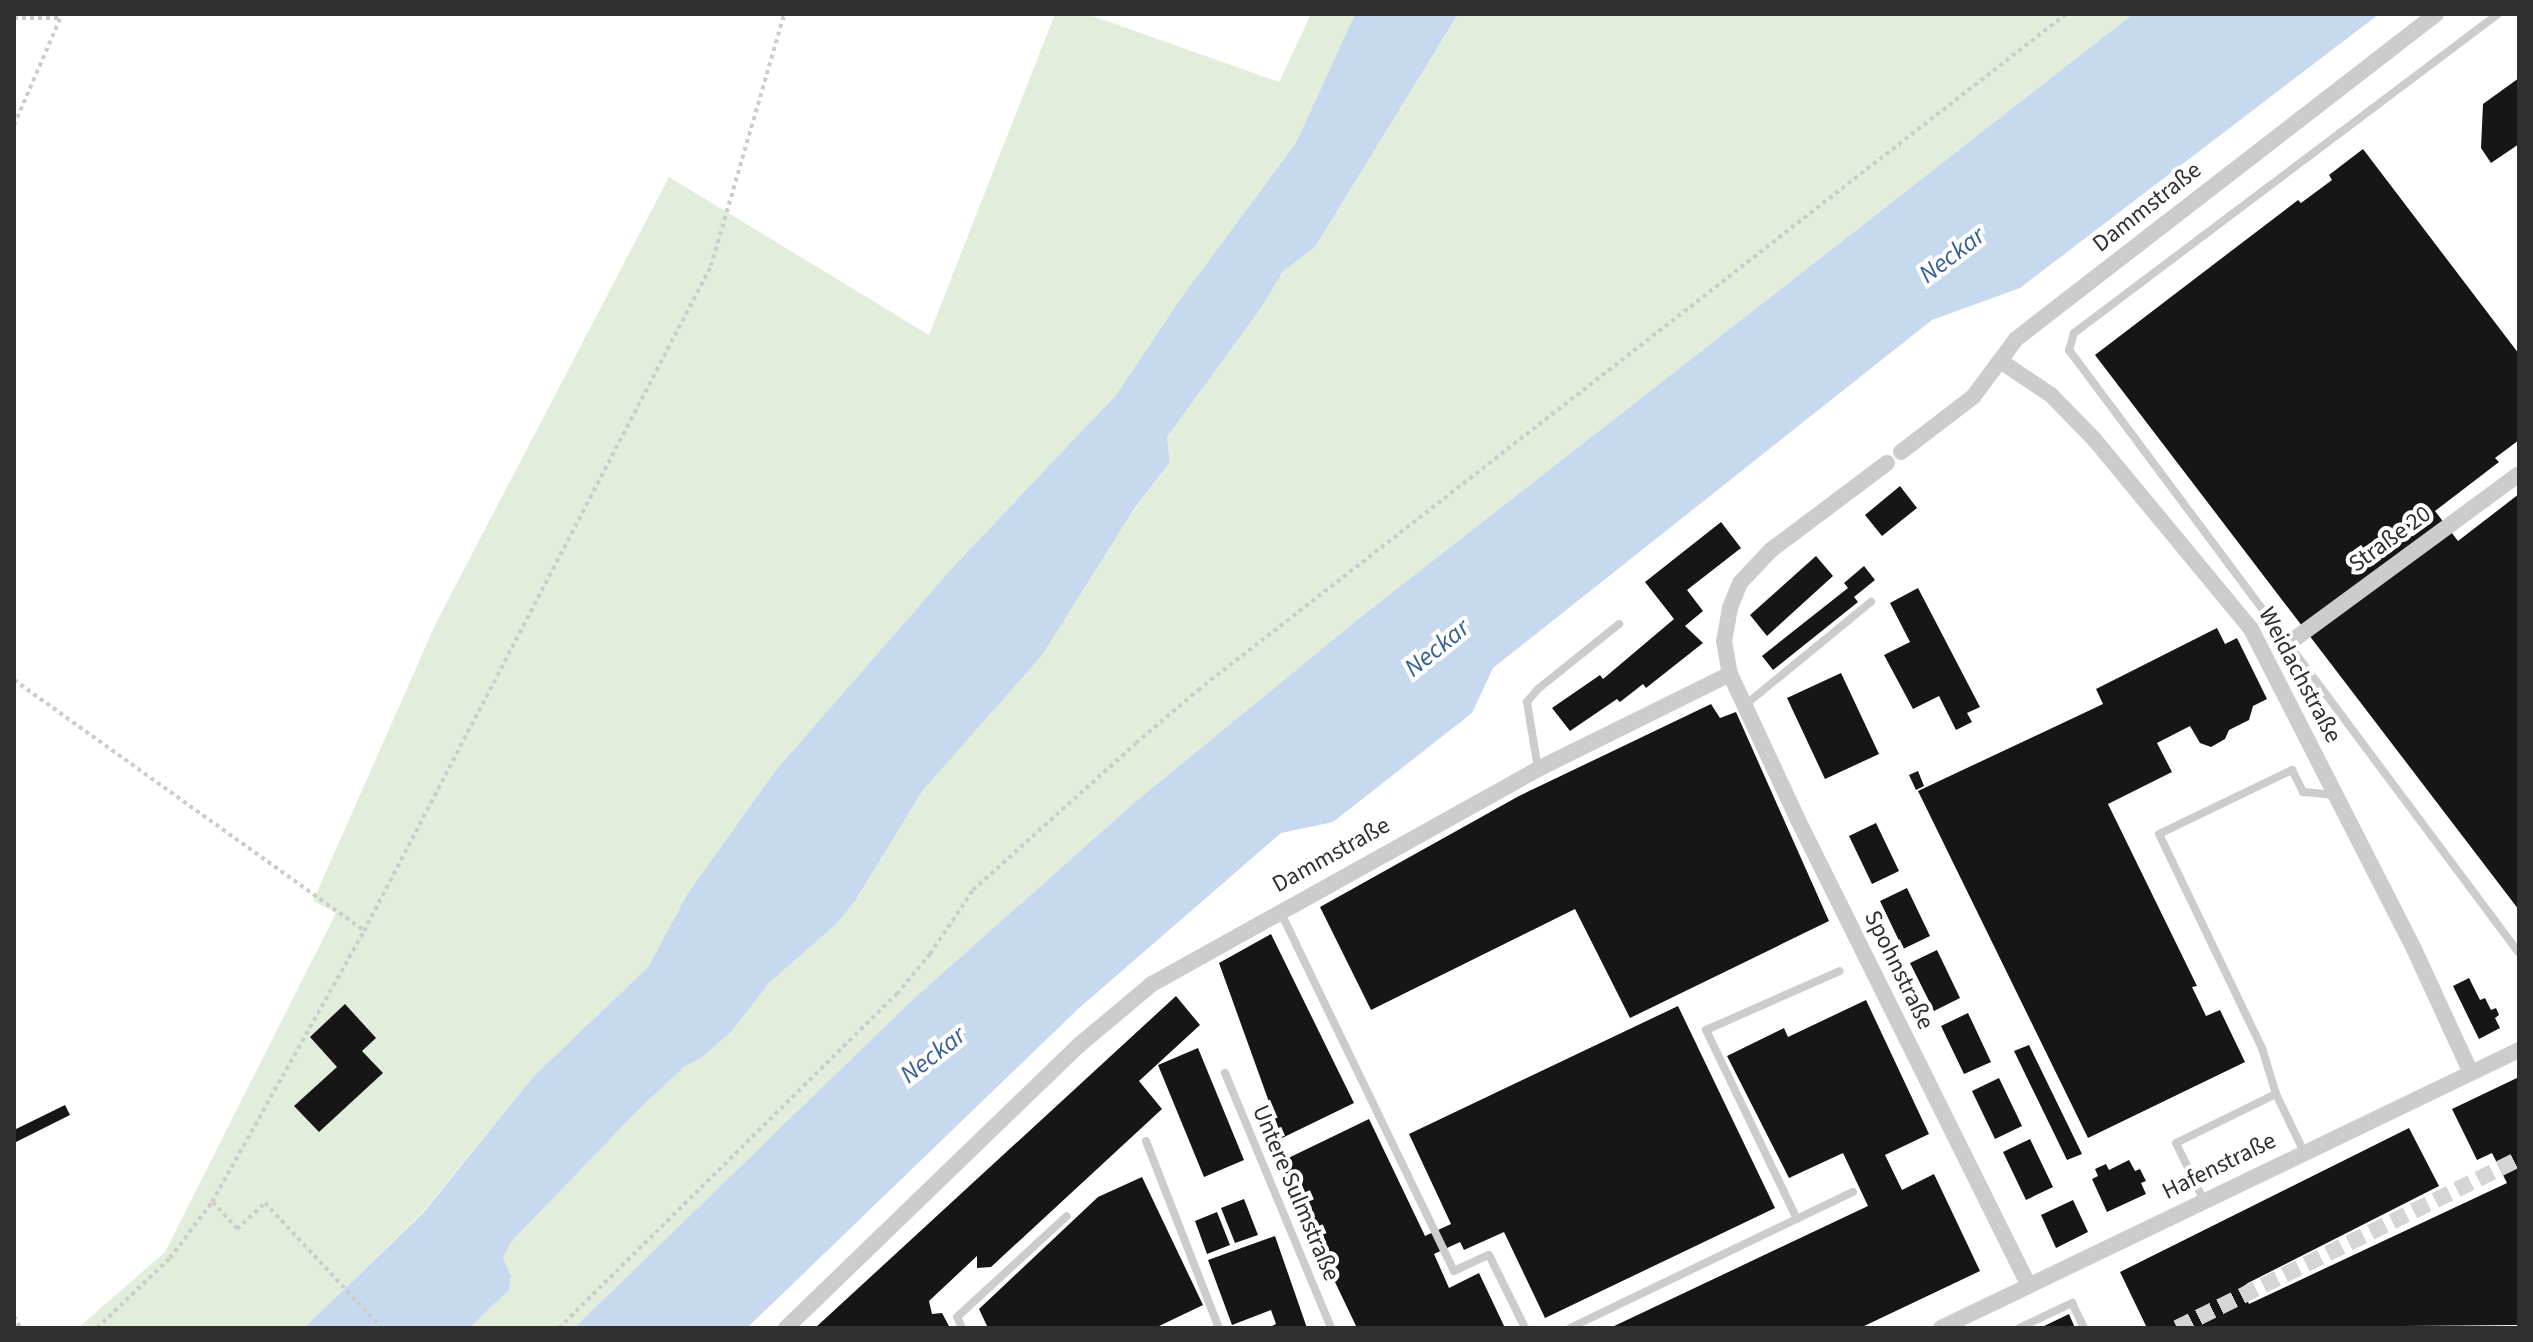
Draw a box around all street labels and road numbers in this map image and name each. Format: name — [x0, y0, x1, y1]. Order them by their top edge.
street label: Dammstraße — [2087, 156, 2207, 258]
street label: Straße 20 — [2343, 500, 2437, 578]
street label: Weidachstraße — [2252, 602, 2348, 748]
street label: Dammstraße — [1267, 811, 1395, 899]
street label: Spohnstraße — [1858, 906, 1940, 1034]
street label: Untere Sulmstraße — [1246, 1101, 1346, 1285]
street label: Hafenstraße — [2157, 1126, 2281, 1206]

